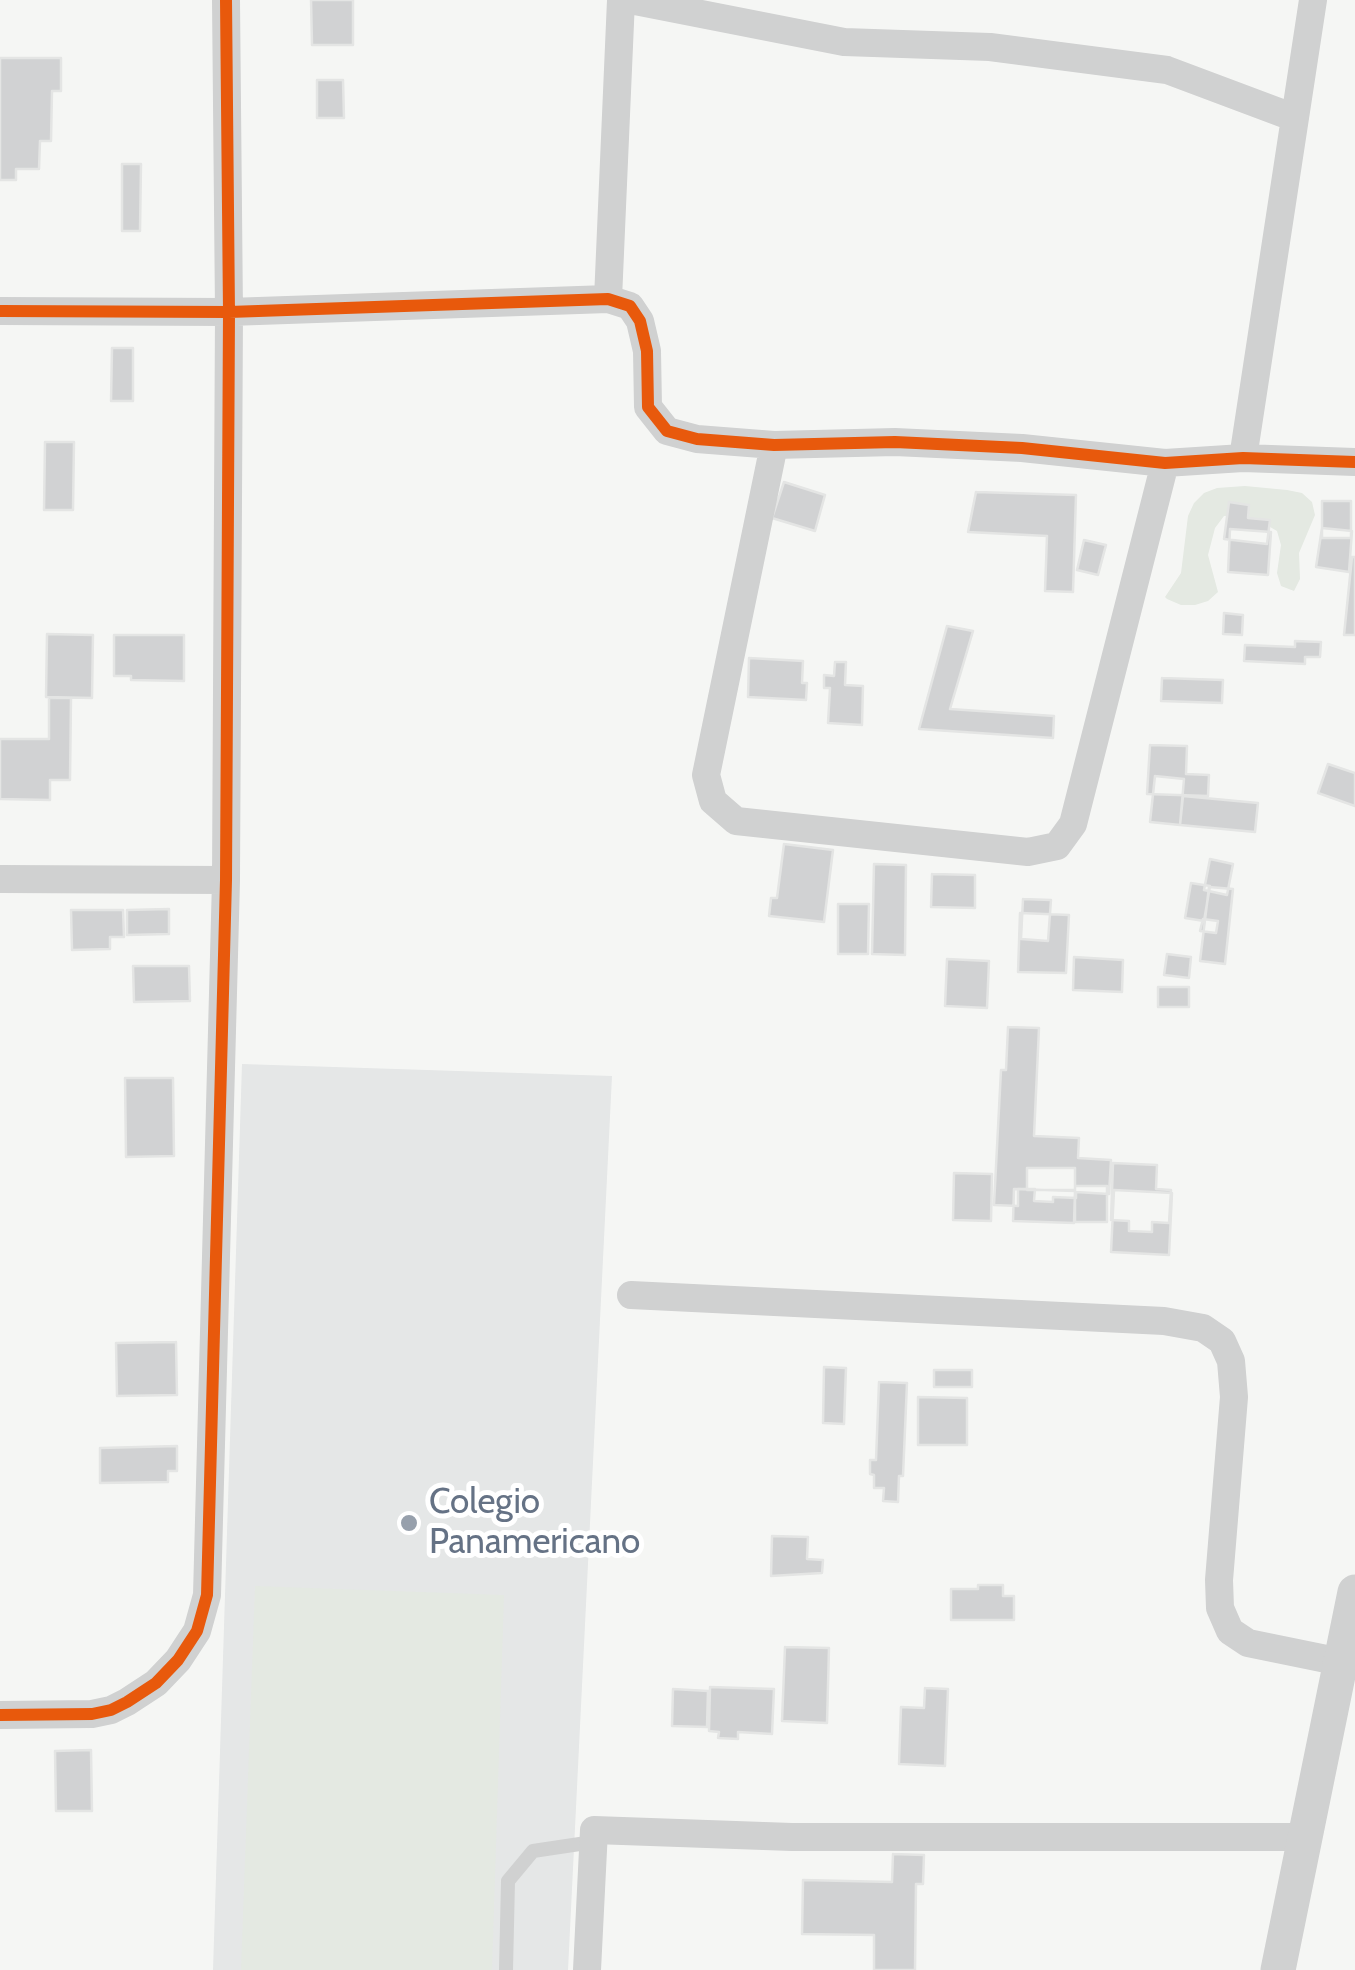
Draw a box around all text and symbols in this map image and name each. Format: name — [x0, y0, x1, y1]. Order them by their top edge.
place label: Colegio Panamericano — [429, 1482, 640, 1564]
marker: Colegio Panamericano — [398, 1512, 420, 1534]

